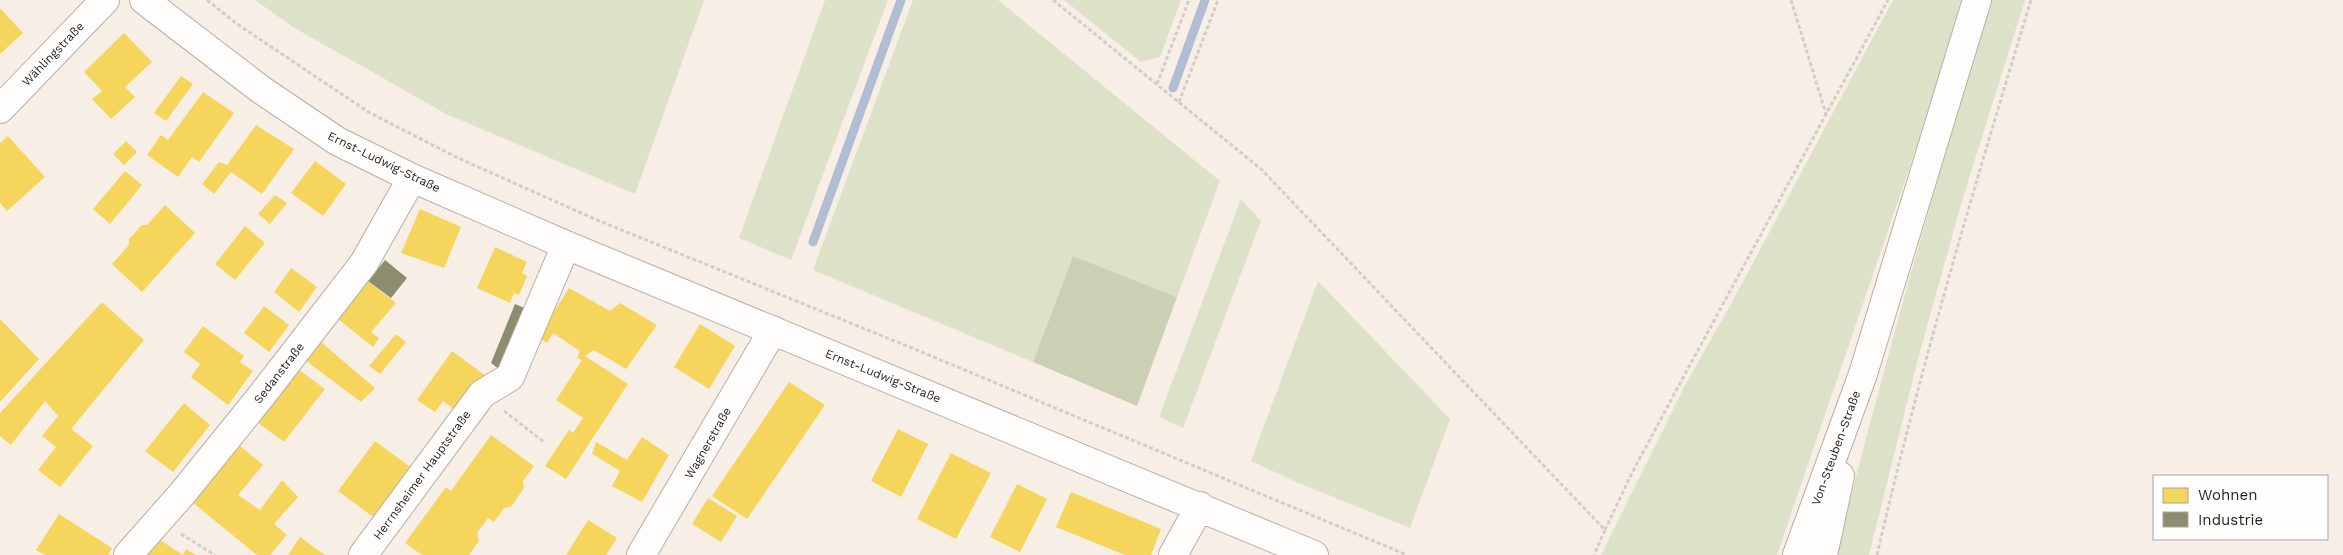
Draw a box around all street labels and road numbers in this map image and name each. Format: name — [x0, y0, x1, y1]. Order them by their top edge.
street label: Wählingstraße — [19, 19, 87, 89]
street label: Ernst-Ludwig-Straße — [326, 129, 443, 195]
street label: Sedanstraße — [251, 340, 307, 406]
street label: Ernst-Ludwig-Straße — [823, 346, 943, 406]
street label: Von-Steuben-Straße — [1809, 389, 1863, 507]
street label: Wagnerstraße — [682, 405, 734, 481]
street label: Herrnsheimer Hauptstraße — [370, 408, 474, 542]

